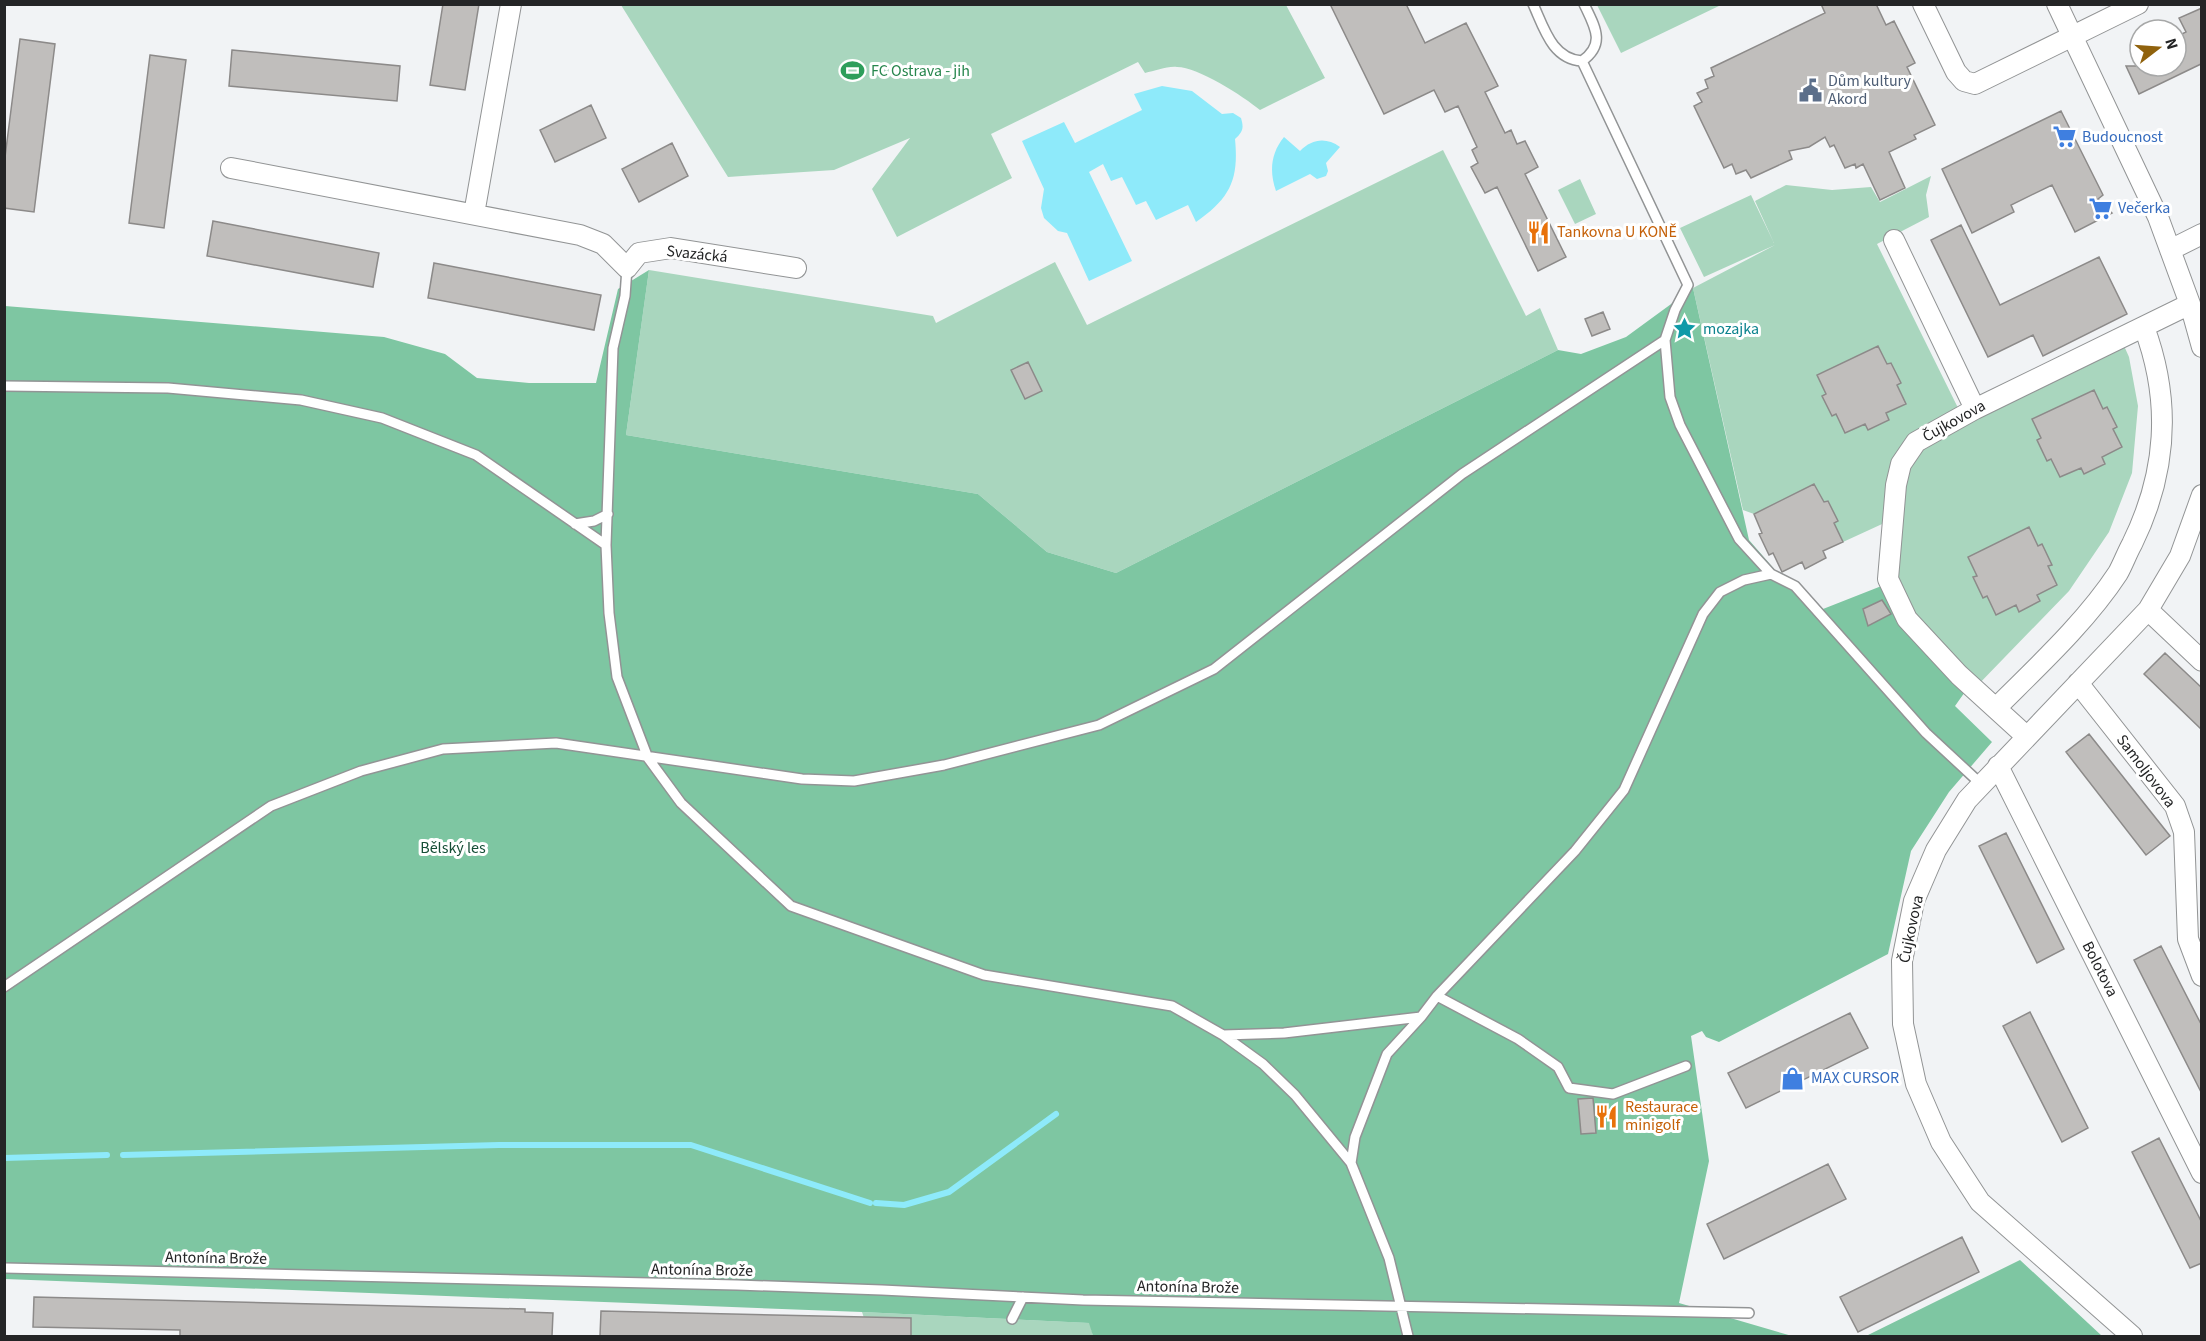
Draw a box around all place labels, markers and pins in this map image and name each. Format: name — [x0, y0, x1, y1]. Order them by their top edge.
sports icon: FC Ostrava - jih — [840, 58, 866, 84]
place label: FC Ostrava - jih — [871, 60, 970, 82]
place label: Dům kultury Akord — [1828, 70, 1912, 110]
public building icon: Dům kultury Akord — [1797, 77, 1823, 103]
supermarket icon: Budoucnost — [2051, 124, 2077, 150]
place label: Budoucnost — [2082, 126, 2163, 148]
supermarket icon: Večerka — [2087, 195, 2113, 221]
place label: Večerka — [2118, 197, 2170, 219]
restaurant icon: Tankovna U KONĚ — [1526, 219, 1552, 245]
place label: Tankovna U KONĚ — [1557, 221, 1677, 243]
place icon: mozajka — [1672, 316, 1698, 342]
place label: mozajka — [1703, 318, 1759, 340]
shop icon: MAX CURSOR — [1780, 1065, 1806, 1091]
place label: MAX CURSOR — [1811, 1067, 1899, 1089]
place label: Restaurace minigolf — [1625, 1096, 1698, 1136]
restaurant icon: Restaurace minigolf — [1594, 1103, 1620, 1129]

